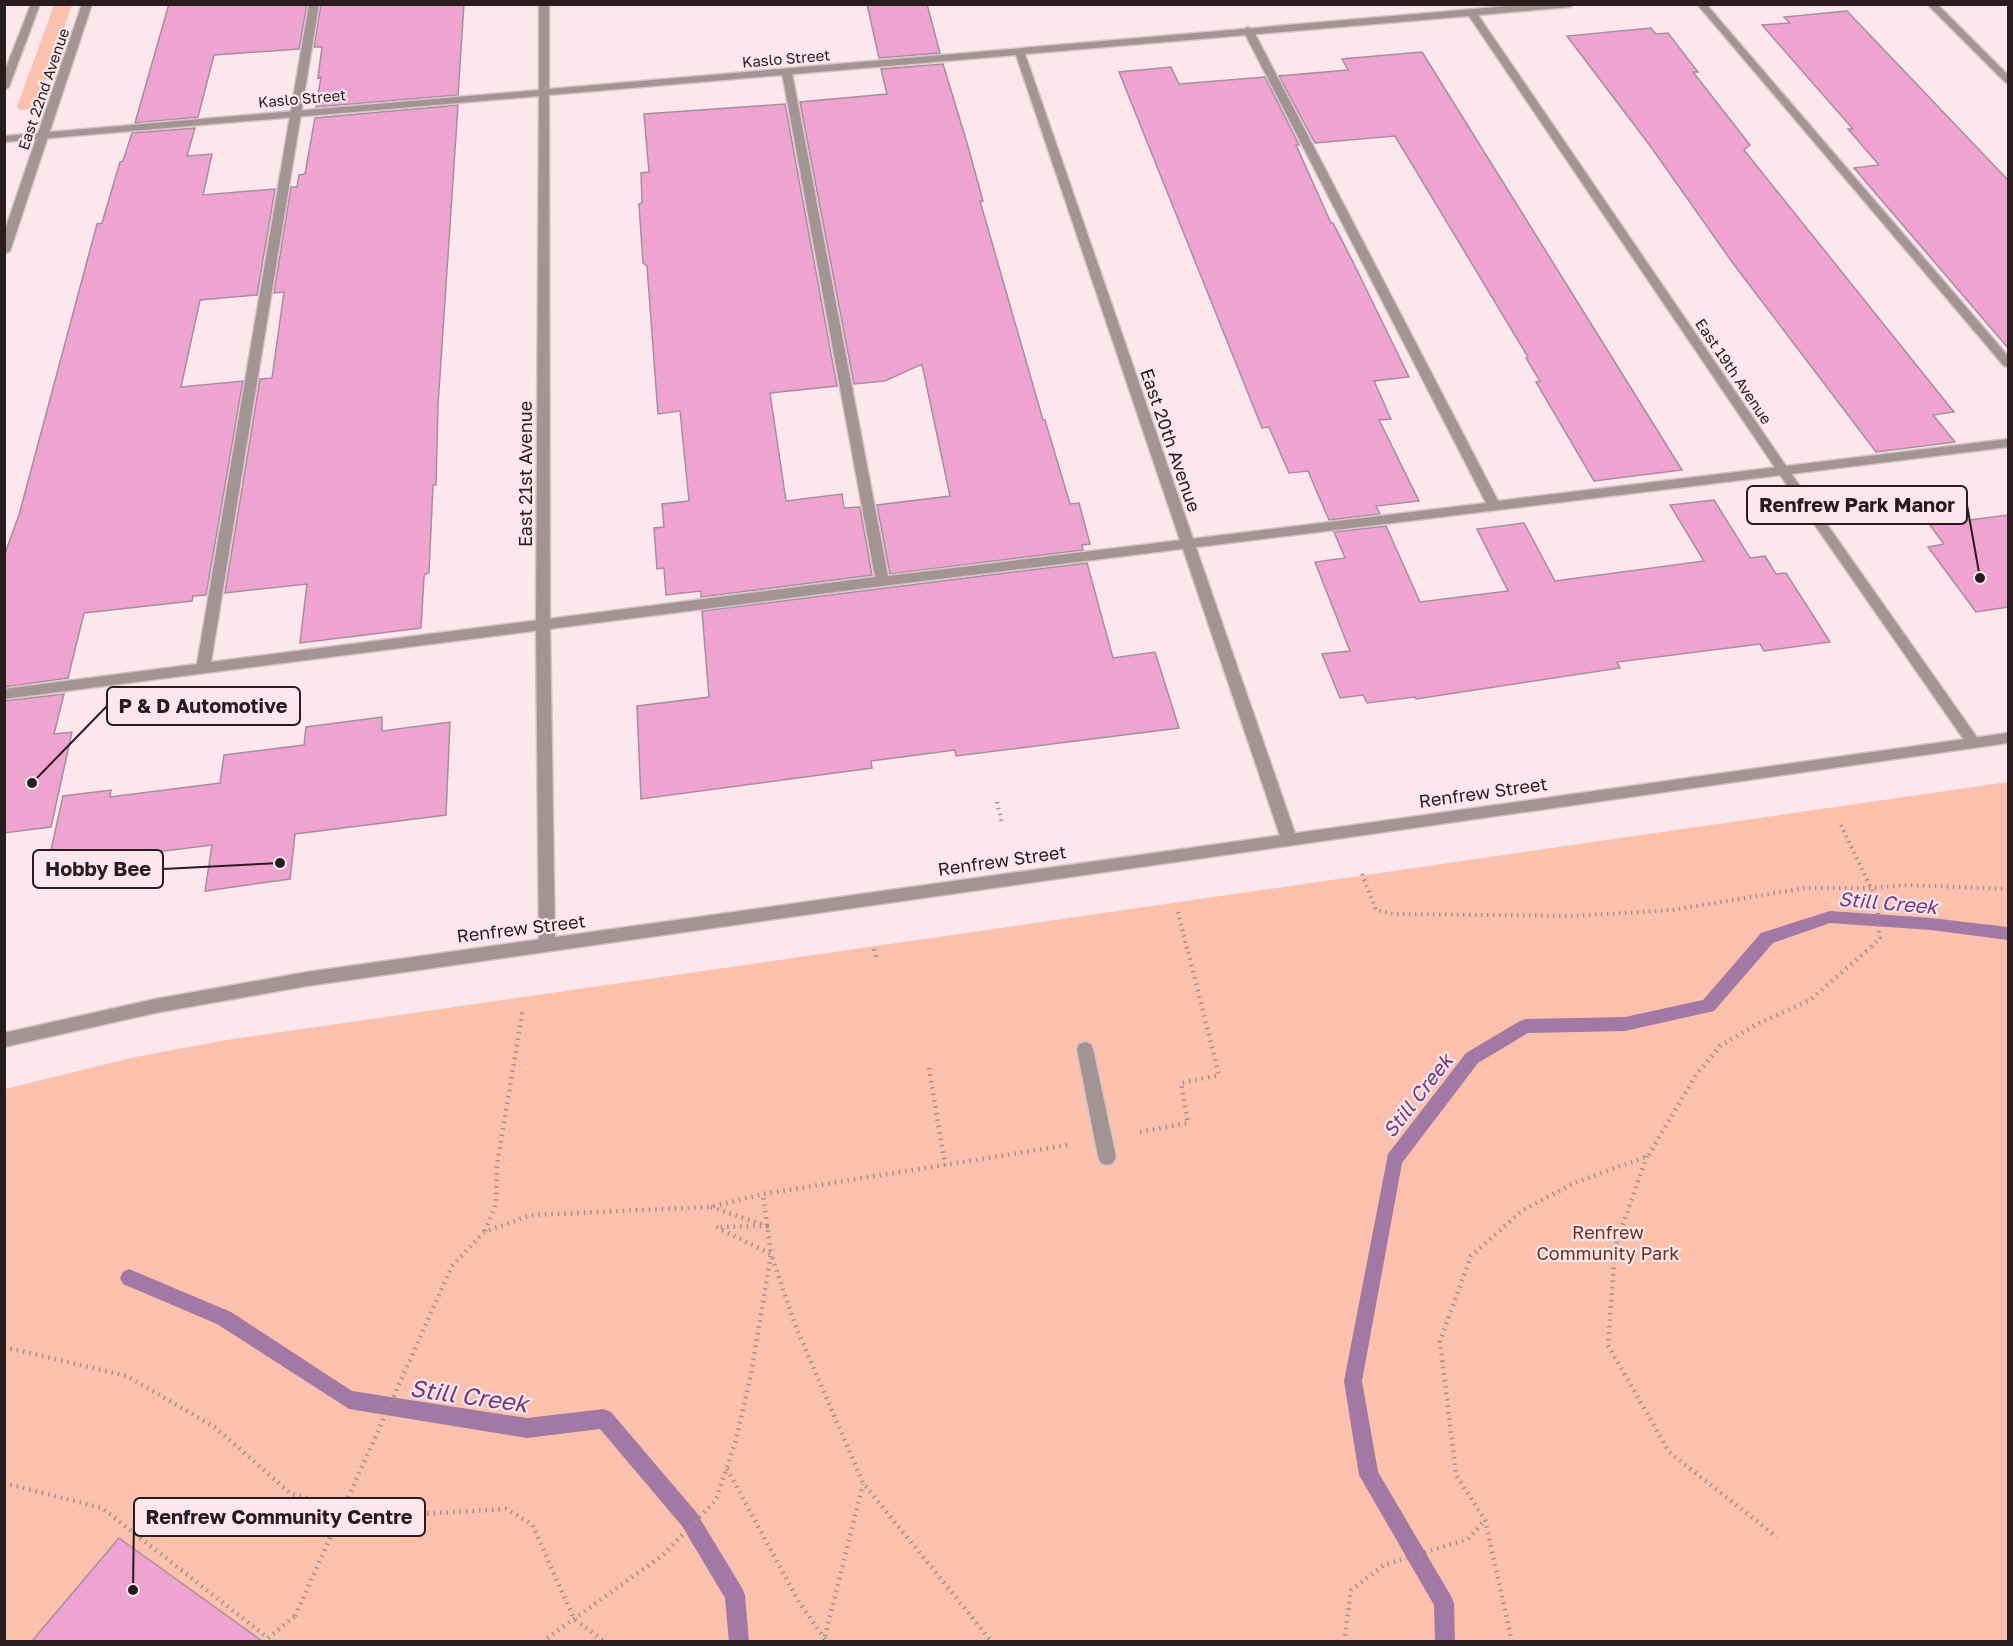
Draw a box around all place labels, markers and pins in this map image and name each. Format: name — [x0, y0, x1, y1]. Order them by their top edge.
callout: Renfrew Park Manor — [1747, 486, 1967, 524]
callout: P & D Automotive — [107, 687, 300, 725]
callout: Hobby Bee — [33, 850, 163, 888]
callout: Renfrew Community Centre — [134, 1498, 425, 1536]

